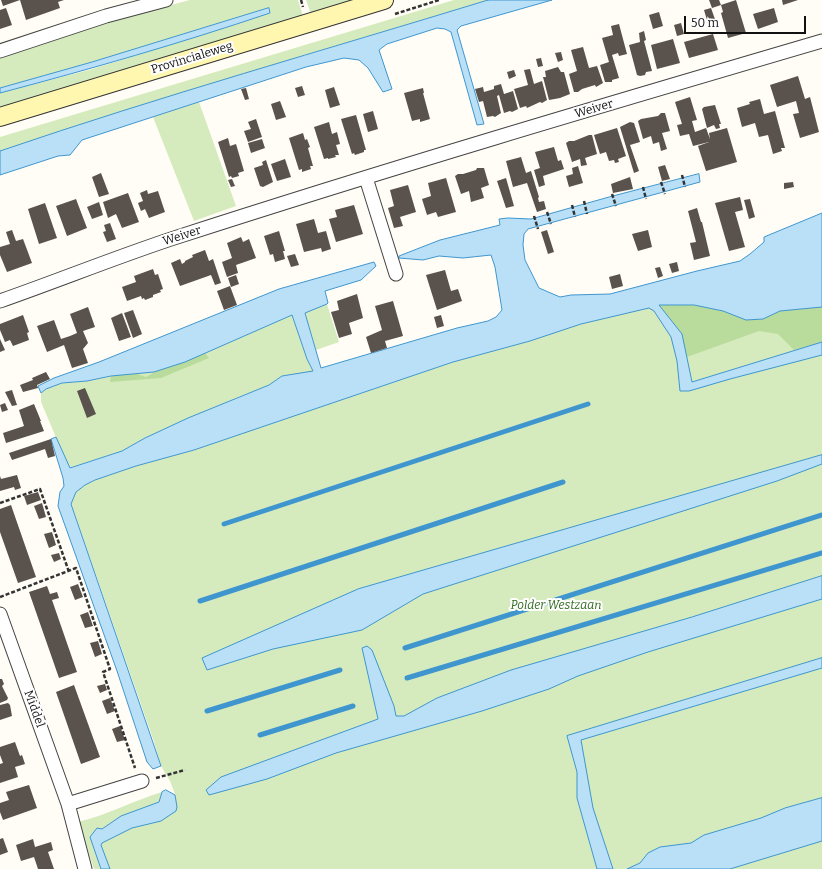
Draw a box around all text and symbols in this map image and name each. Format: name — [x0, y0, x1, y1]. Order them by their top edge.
scale bar — [686, 8, 808, 34]
text: 50 m — [691, 16, 719, 30]
street label: Provincialeweg — [149, 39, 235, 77]
street label: Weiver — [573, 97, 615, 121]
street label: Weiver — [161, 223, 203, 249]
park label: Polder Westzaan — [510, 599, 602, 613]
street label: Middel — [21, 688, 47, 730]

